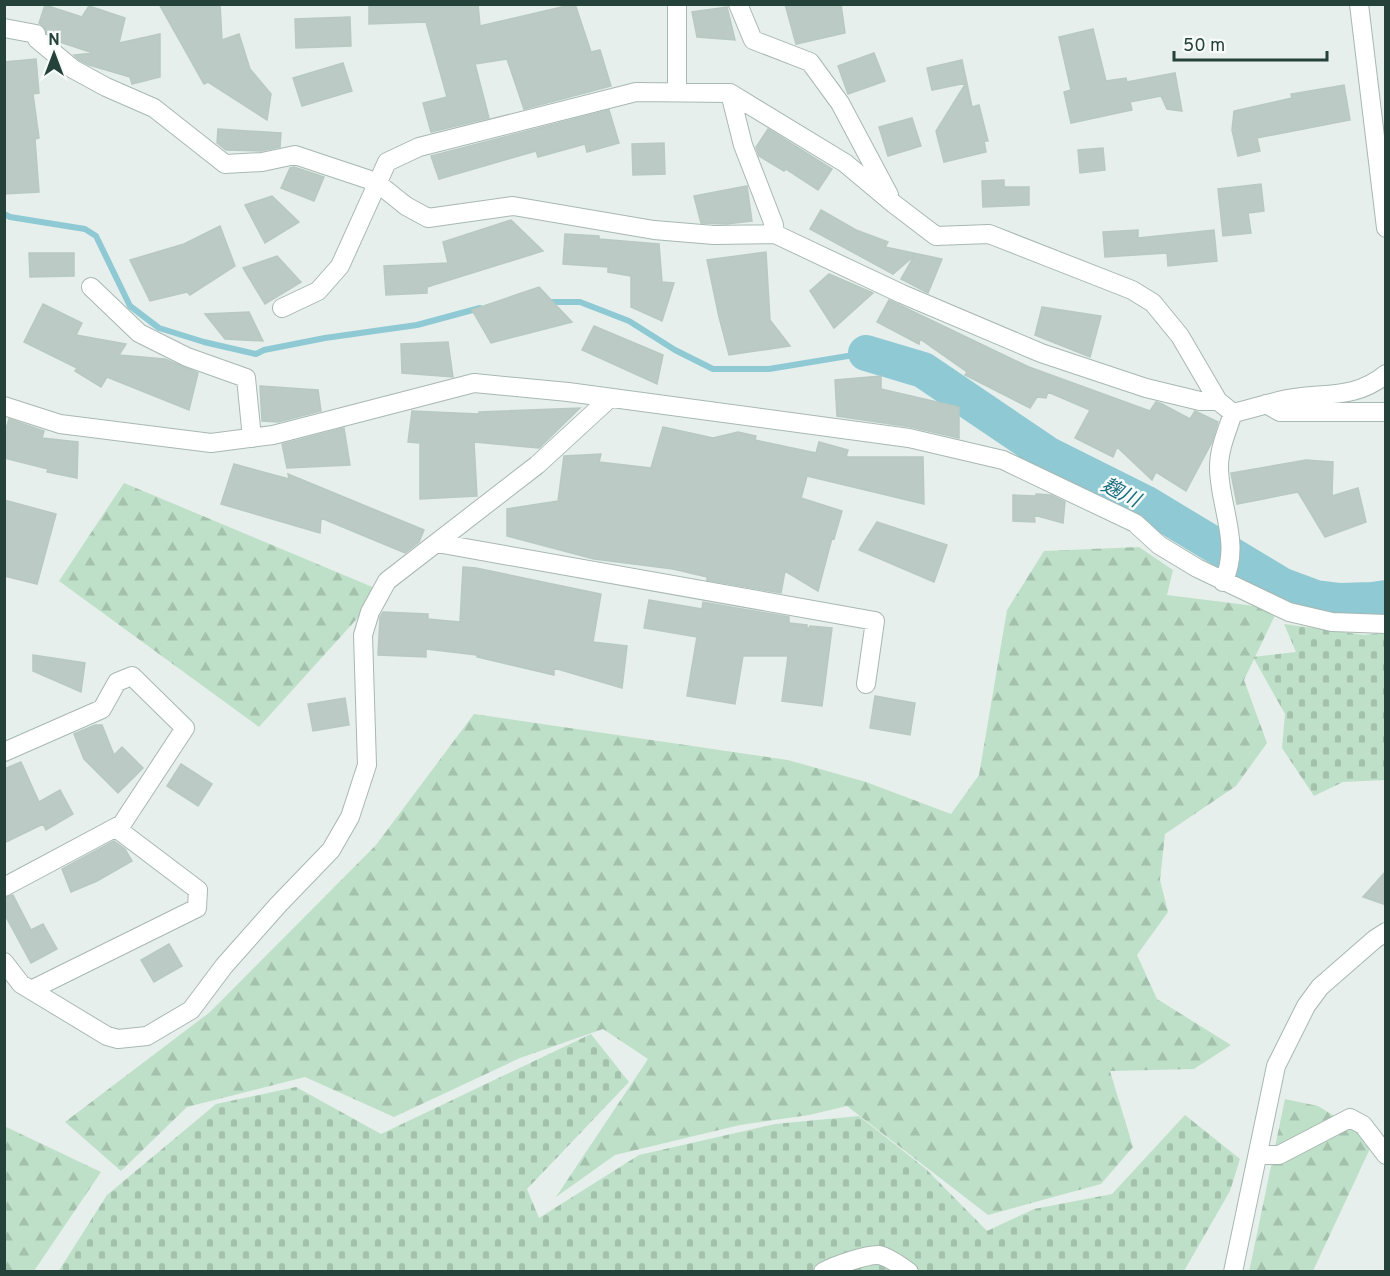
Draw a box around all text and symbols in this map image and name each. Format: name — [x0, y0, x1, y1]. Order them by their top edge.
north arrow — [24, 24, 84, 84]
scale bar — [1174, 24, 1327, 62]
text: N — [48, 31, 60, 51]
text: 50 m — [1183, 35, 1225, 58]
water label: 麹川 — [1096, 473, 1146, 515]

